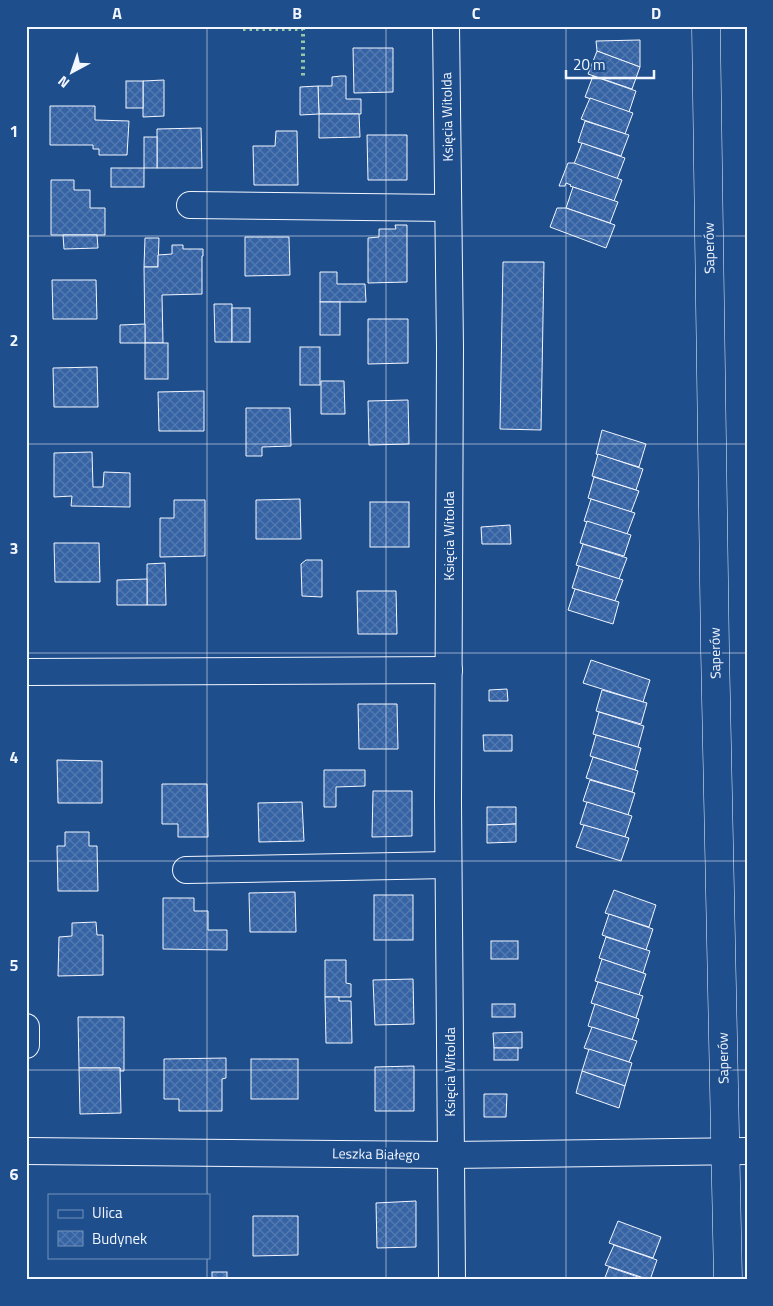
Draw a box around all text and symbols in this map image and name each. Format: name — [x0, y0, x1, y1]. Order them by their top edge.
text: A — [112, 1, 122, 25]
text: B — [292, 1, 302, 25]
text: C — [472, 1, 481, 25]
text: D — [651, 1, 661, 25]
north arrow — [48, 48, 98, 98]
scale bar — [566, 48, 653, 80]
text: 20 m — [573, 53, 606, 76]
text: N — [53, 71, 74, 94]
street label: Księcia Witolda — [435, 72, 458, 162]
text: 1 — [10, 119, 18, 143]
street label: Saperów — [698, 222, 719, 274]
text: 2 — [10, 328, 18, 352]
street label: Księcia Witolda — [438, 491, 459, 581]
text: 3 — [10, 536, 18, 560]
street label: Saperów — [704, 627, 725, 679]
text: 4 — [10, 745, 19, 769]
text: 5 — [10, 953, 19, 977]
street label: Księcia Witolda — [439, 1027, 460, 1117]
street label: Saperów — [712, 1032, 733, 1084]
street label: Leszka Białego — [332, 1142, 420, 1165]
text: 6 — [10, 1162, 19, 1186]
legend — [48, 1194, 210, 1258]
text: Ulica — [92, 1201, 123, 1224]
text: Budynek — [92, 1227, 147, 1250]

